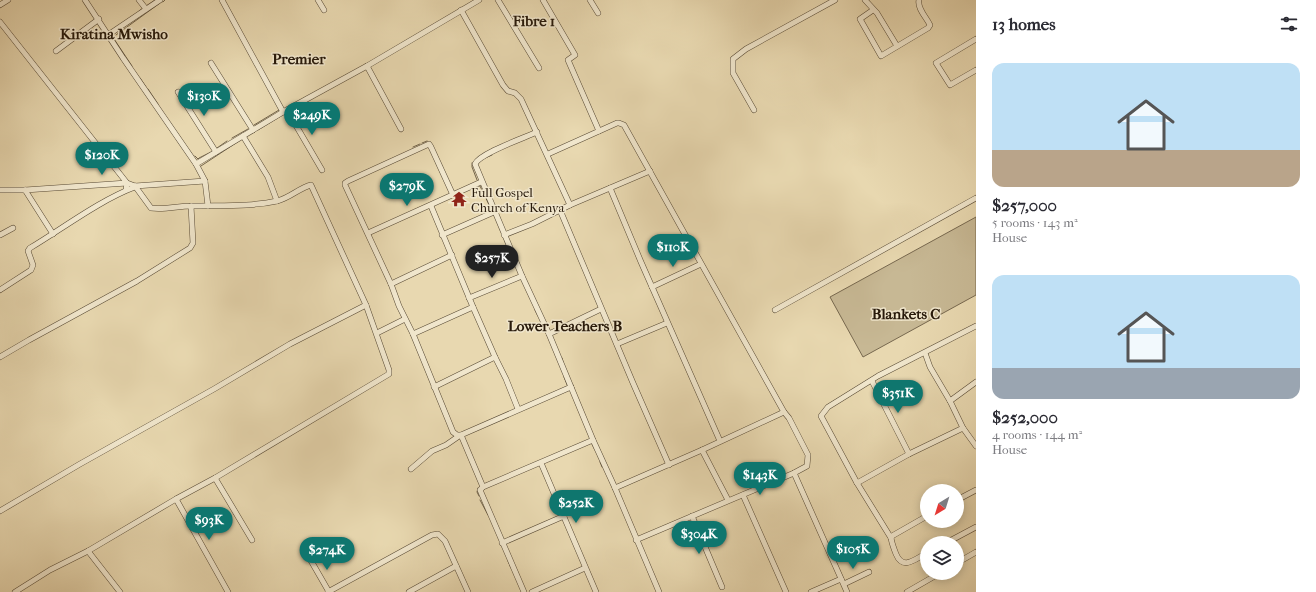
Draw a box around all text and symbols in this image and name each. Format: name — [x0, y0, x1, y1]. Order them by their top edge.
district label: Fibre 1 — [512, 12, 555, 30]
icon: filters — [1278, 13, 1300, 35]
text: 13 homes — [992, 14, 1055, 34]
district label: Kiratina Mwisho — [60, 25, 168, 43]
district label: Premier — [272, 50, 326, 68]
pin: $130K — [176, 83, 232, 117]
text: $130K — [187, 88, 221, 103]
icon: home — [1110, 89, 1182, 161]
pin: $249K — [284, 102, 340, 136]
text: $249K — [293, 107, 331, 122]
pin: $120K — [74, 142, 130, 176]
text: $120K — [84, 147, 120, 162]
pin: $279K — [379, 173, 435, 207]
text: $279K — [389, 178, 425, 193]
place label: Full Gospel Church of Kenya — [471, 185, 566, 215]
temple icon: Full Gospel Church of Kenya — [450, 190, 468, 208]
text: $257,000 — [992, 195, 1057, 215]
text: 5 rooms · 143 m² — [992, 215, 1078, 230]
text: House — [992, 230, 1027, 245]
pin: $110K — [645, 234, 701, 268]
text: $110K — [657, 239, 689, 254]
pin: $257K — [464, 245, 520, 279]
text: $257K — [474, 250, 510, 265]
icon: home — [1110, 301, 1182, 373]
district label: Blankets C — [872, 305, 940, 323]
district label: Lower Teachers B — [508, 317, 623, 335]
pin: $351K — [870, 380, 926, 414]
text: $351K — [882, 385, 914, 400]
text: $252,000 — [992, 407, 1058, 427]
text: 4 rooms · 144 m² — [992, 427, 1082, 442]
text: House — [992, 442, 1027, 457]
pin: $143K — [732, 462, 788, 496]
text: $143K — [743, 467, 777, 482]
north arrow — [920, 484, 964, 528]
map controls — [920, 484, 964, 580]
pin: $252K — [548, 490, 604, 524]
text: $252K — [558, 495, 594, 510]
pin: $93K — [185, 507, 233, 541]
text: $93K — [195, 512, 223, 527]
pin: $304K — [671, 521, 727, 555]
text: $304K — [681, 526, 717, 541]
pin: $105K — [825, 536, 881, 570]
button: layers — [920, 536, 964, 580]
pin: $274K — [299, 537, 355, 571]
text: $105K — [836, 541, 870, 556]
text: $274K — [309, 542, 345, 557]

